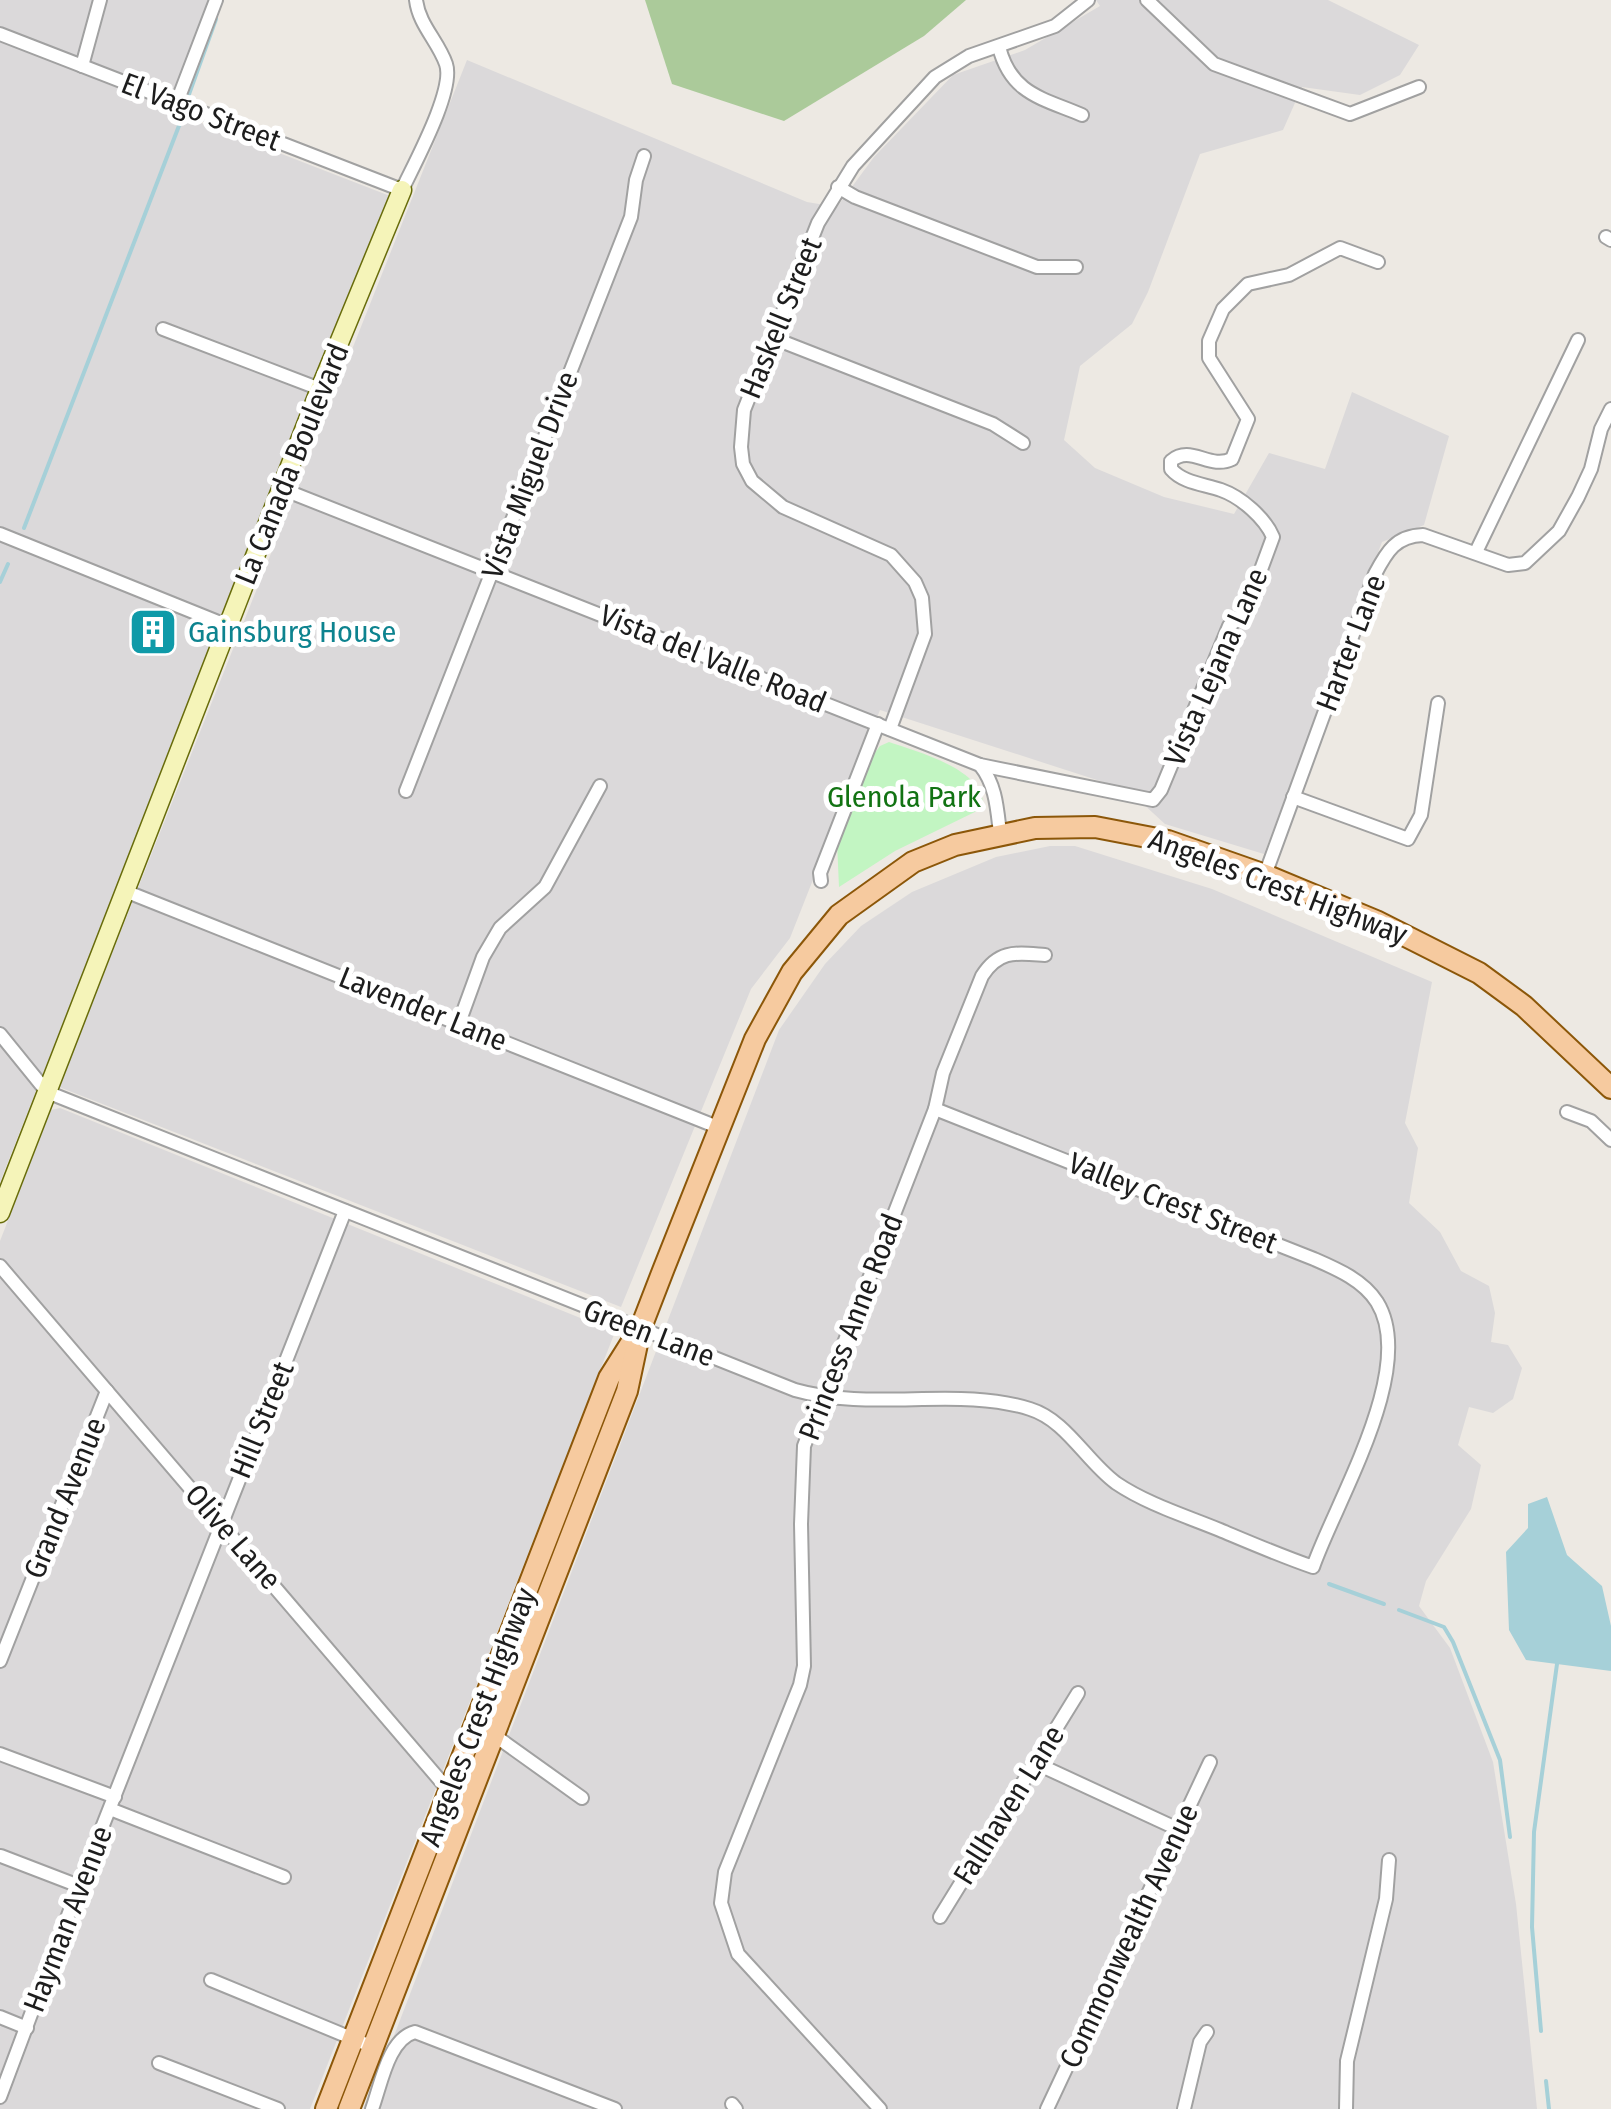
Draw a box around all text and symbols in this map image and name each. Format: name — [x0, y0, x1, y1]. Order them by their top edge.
street label: El Vago Street — [116, 65, 286, 159]
street label: Haskell Street — [732, 232, 830, 404]
street label: La Canada Boulevard — [227, 338, 357, 590]
street label: Vista Miguel Drive — [474, 366, 586, 584]
street label: Vista Lejana Lane — [1156, 563, 1276, 771]
street label: Harter Lane — [1308, 570, 1394, 716]
street label: Vista del Valle Road — [594, 597, 832, 721]
building icon: Gainsburg House — [127, 606, 179, 658]
place label: Gainsburg House — [188, 614, 396, 650]
park label: Glenola Park — [827, 779, 981, 815]
street label: Angeles Crest Highway — [1144, 821, 1413, 953]
street label: Lavender Lane — [334, 959, 512, 1059]
street label: Valley Crest Street — [1063, 1145, 1283, 1261]
street label: Princess Anne Road — [791, 1209, 911, 1445]
street label: Green Lane — [578, 1292, 720, 1374]
street label: Hill Street — [222, 1356, 302, 1483]
street label: Grand Avenue — [16, 1412, 114, 1584]
street label: Olive Lane — [177, 1477, 289, 1597]
street label: Angeles Crest Highway — [412, 1582, 544, 1851]
street label: Fallhaven Lane — [946, 1719, 1072, 1891]
street label: Commonwealth Avenue — [1052, 1798, 1206, 2074]
street label: Hayman Avenue — [16, 1821, 120, 2017]

